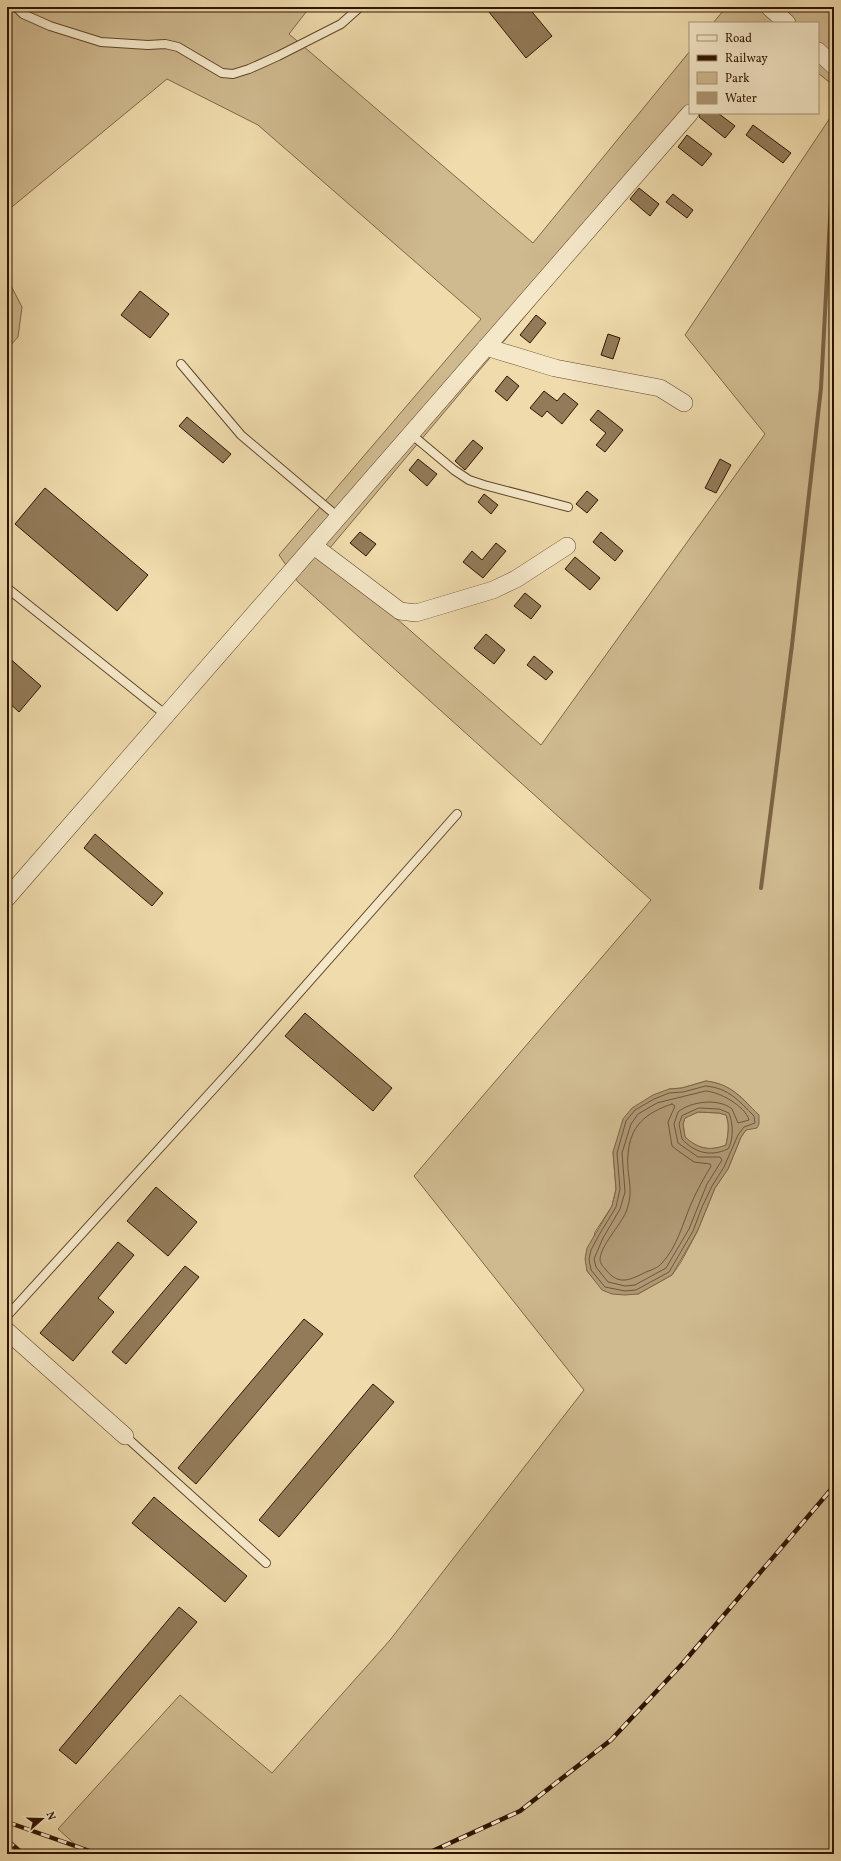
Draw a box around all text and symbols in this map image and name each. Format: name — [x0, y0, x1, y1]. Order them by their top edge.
legend — [689, 22, 819, 114]
text: Road — [725, 31, 752, 47]
text: Railway — [725, 51, 768, 67]
text: Park — [725, 71, 750, 87]
text: Water — [725, 91, 757, 107]
north arrow — [22, 1799, 62, 1839]
text: N — [42, 1810, 58, 1822]

